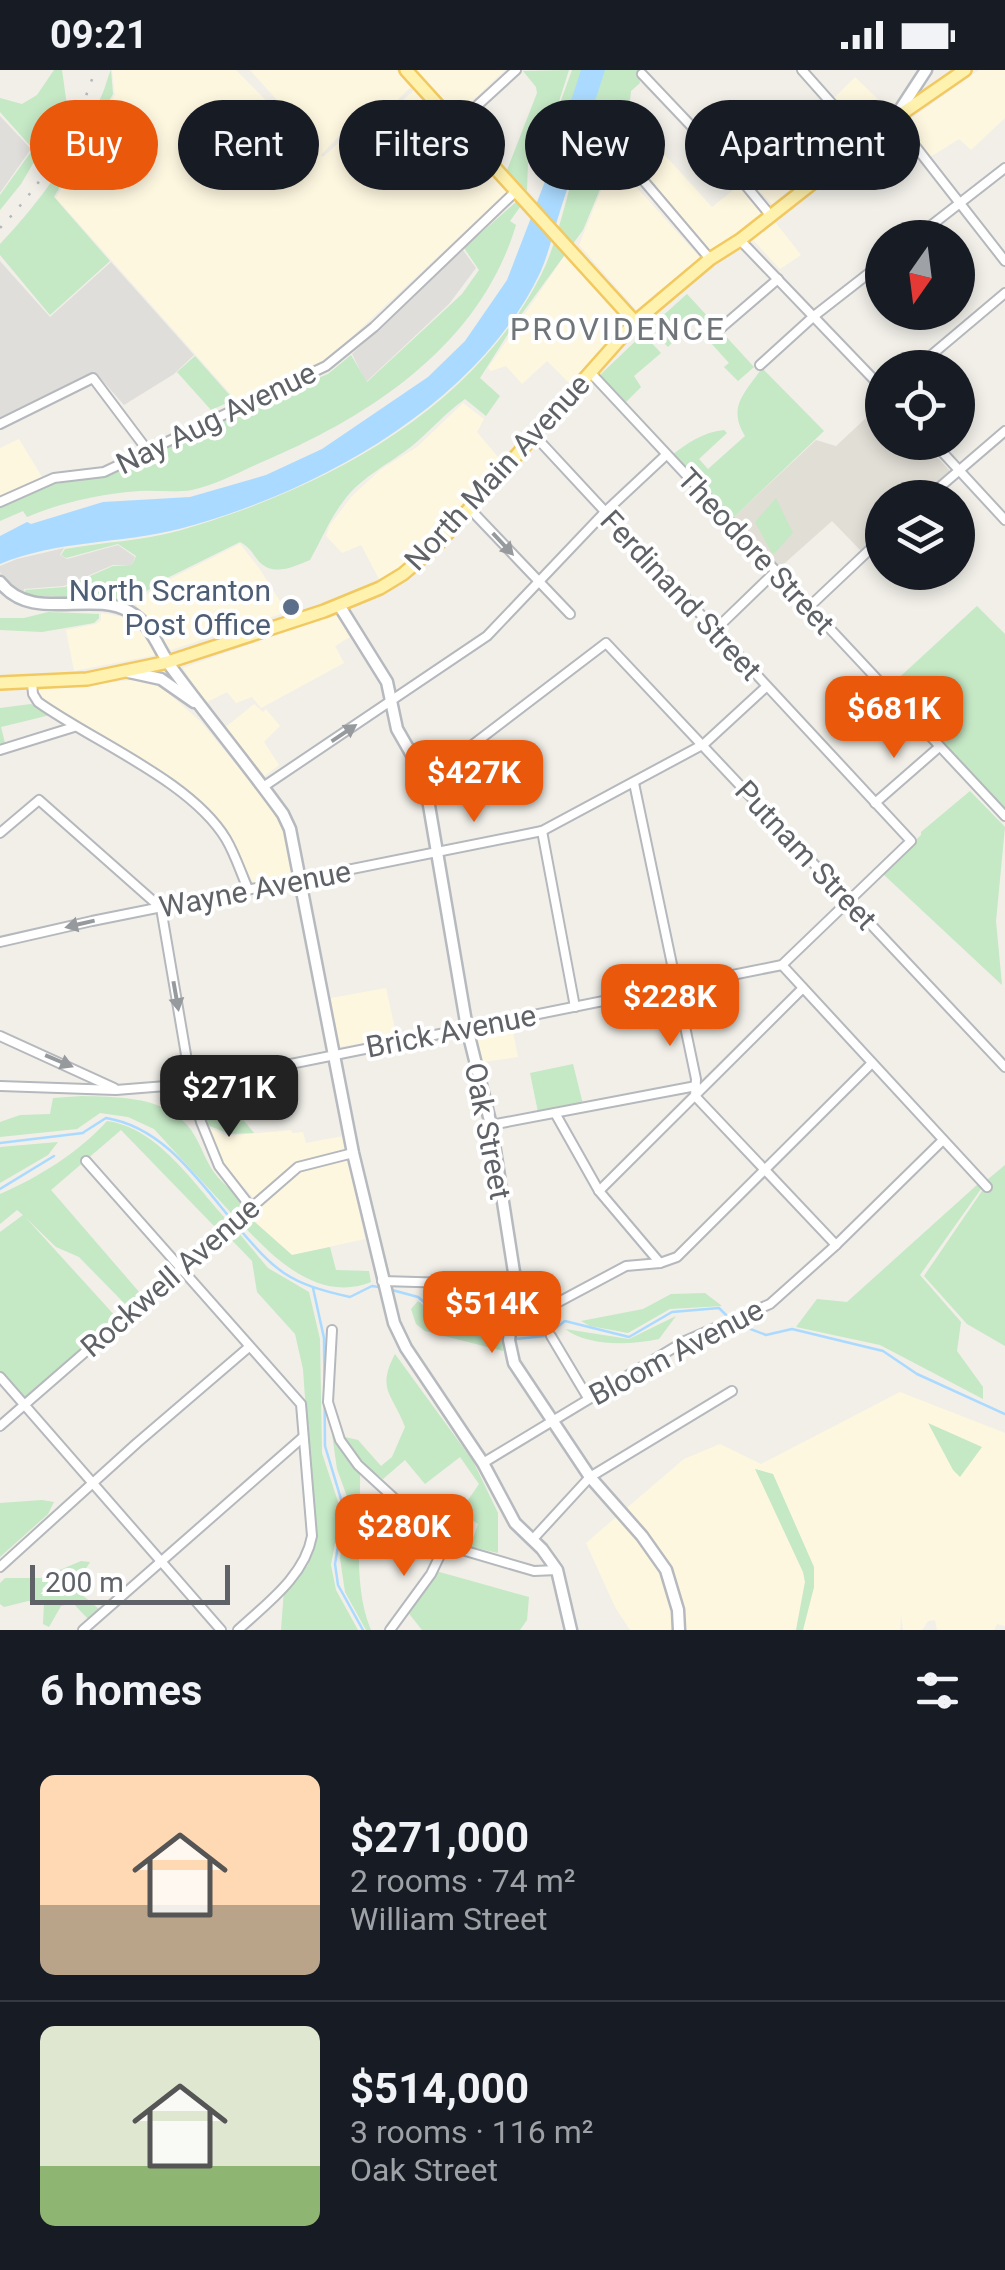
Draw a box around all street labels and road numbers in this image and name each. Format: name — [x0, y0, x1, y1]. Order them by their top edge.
street label: Nay Aug Avenue — [111, 355, 321, 481]
street label: North Main Avenue — [397, 367, 597, 577]
street label: Theodore Street — [670, 461, 842, 641]
street label: Ferdinand Street — [593, 503, 769, 687]
street label: Putnam Street — [728, 773, 884, 937]
street label: Wayne Avenue — [156, 853, 354, 925]
street label: Brick Avenue — [363, 997, 539, 1065]
street label: Oak Street — [458, 1060, 518, 1202]
street label: Rockwell Avenue — [74, 1190, 266, 1364]
street label: Bloom Avenue — [583, 1291, 769, 1413]

